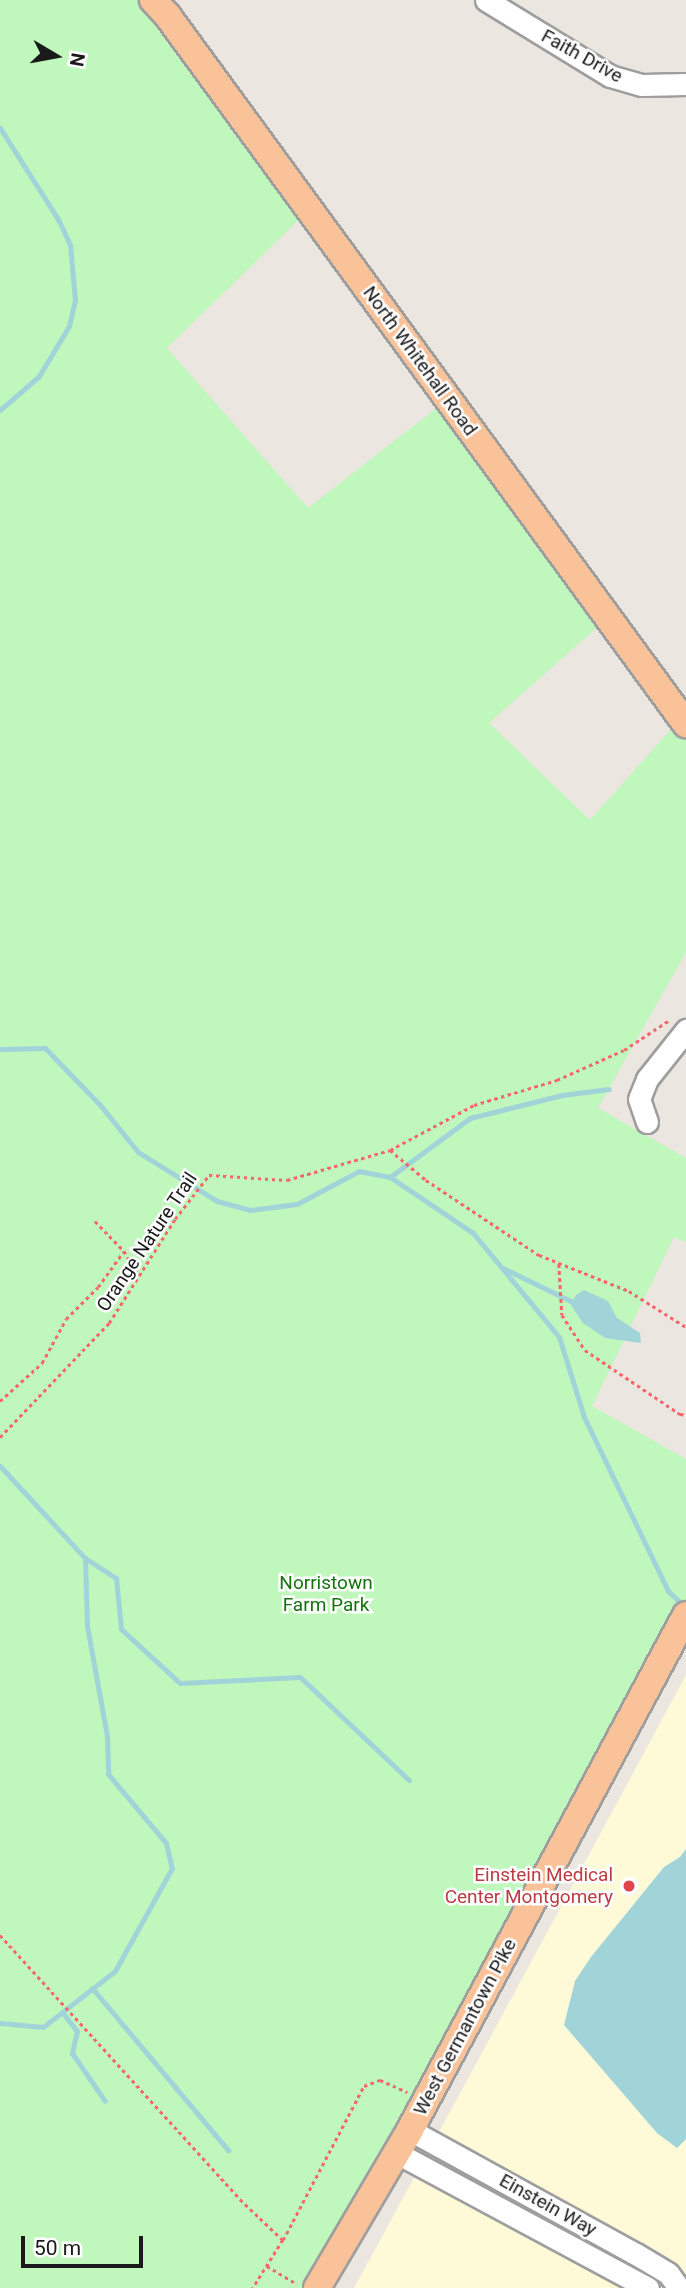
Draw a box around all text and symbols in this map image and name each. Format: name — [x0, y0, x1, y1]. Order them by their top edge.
north arrow — [21, 21, 91, 91]
street label: Faith Drive — [537, 24, 627, 88]
text: N — [65, 51, 90, 68]
street label: North Whitehall Road — [358, 282, 482, 440]
street label: Orange Nature Trail — [92, 1168, 202, 1316]
park label: Norristown Farm Park — [279, 1572, 373, 1616]
place label: Einstein Medical Center Montgomery — [445, 1864, 613, 1908]
marker: Einstein Medical Center Montgomery — [619, 1876, 639, 1896]
street label: West Germantown Pike — [409, 1935, 521, 2119]
street label: Einstein Way — [495, 2169, 601, 2241]
scale bar — [24, 2222, 147, 2266]
text: 50 m — [34, 2236, 81, 2260]

